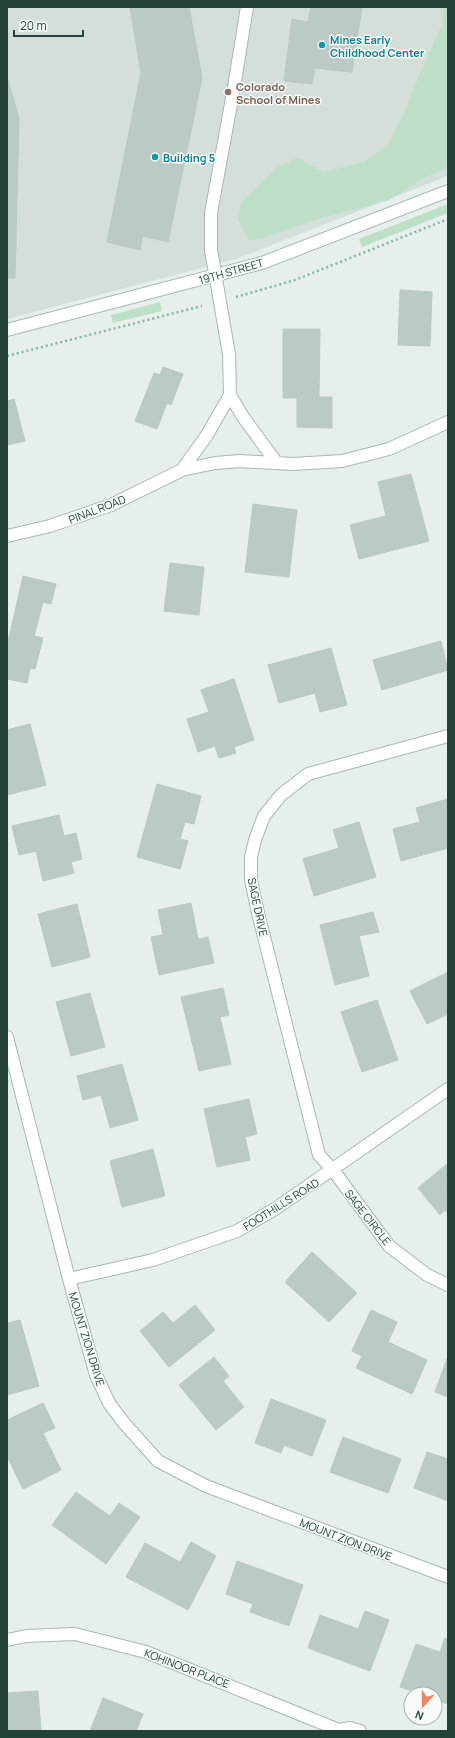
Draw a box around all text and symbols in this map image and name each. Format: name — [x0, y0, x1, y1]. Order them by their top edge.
scale bar — [14, 12, 83, 38]
text: 20 m — [20, 17, 47, 34]
place label: Mines Early Childhood Center — [330, 32, 425, 60]
marker: Mines Early Childhood Center — [317, 40, 327, 50]
place label: Colorado School of Mines — [236, 79, 320, 107]
marker: Colorado School of Mines — [223, 87, 233, 97]
place label: Building 5 — [163, 150, 215, 165]
marker: Building 5 — [150, 152, 160, 162]
street label: 19TH STREET — [197, 254, 266, 287]
street label: PINAL ROAD — [66, 491, 128, 527]
street label: SAGE DRIVE — [244, 876, 272, 938]
street label: FOOTHILLS ROAD — [240, 1175, 322, 1233]
street label: SAGE CIRCLE — [342, 1186, 394, 1248]
street label: MOUNT ZION DRIVE — [66, 1290, 108, 1388]
street label: MOUNT ZION DRIVE — [298, 1514, 394, 1564]
street label: KOHINOOR PLACE — [142, 1645, 232, 1691]
north arrow — [403, 1686, 443, 1726]
text: N — [413, 1707, 426, 1724]

